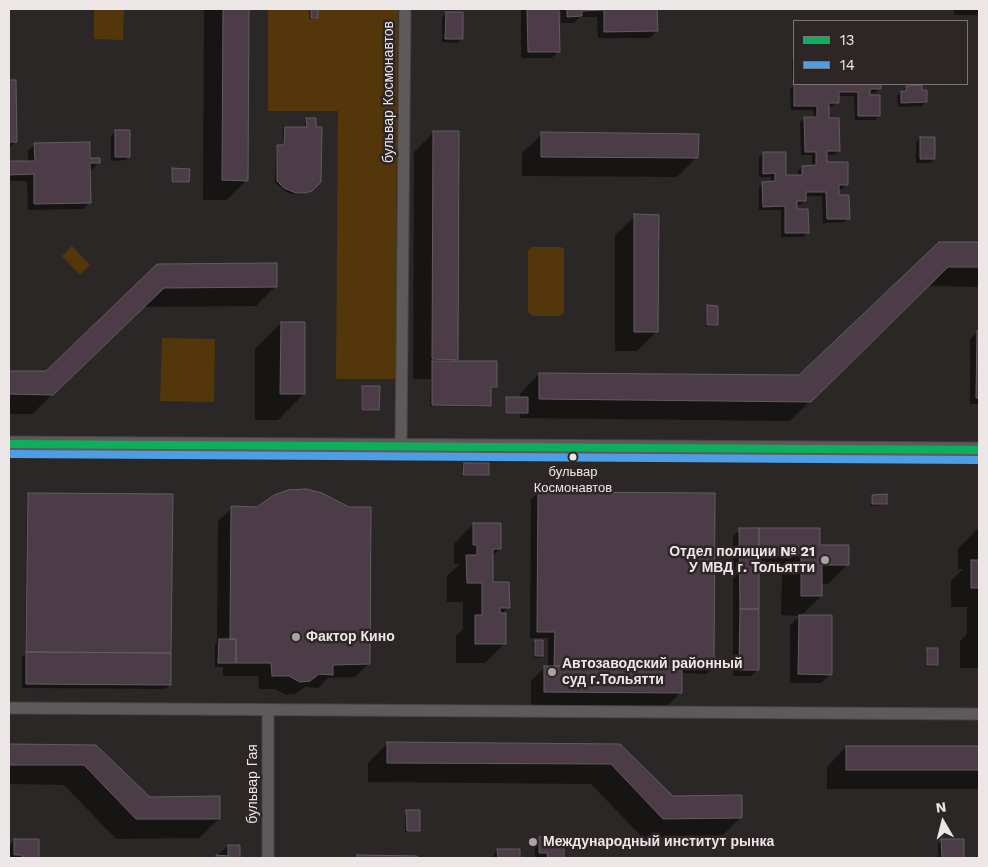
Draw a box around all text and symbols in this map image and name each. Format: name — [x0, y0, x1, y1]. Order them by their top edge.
legend — [793, 20, 968, 85]
street label: бульвар Космонавтов — [381, 21, 397, 163]
text: 13 — [840, 31, 855, 49]
text: 14 — [840, 56, 855, 74]
marker: бульвар Космонавтов — [568, 452, 578, 462]
place label: бульвар Космонавтов — [534, 464, 612, 495]
place label: Отдел полиции № 21 У МВД г. Тольятти — [669, 544, 815, 576]
marker: Отдел полиции № 21 У МВД г. Тольятти — [819, 554, 831, 566]
place label: Фактор Кино — [306, 629, 395, 645]
marker: Фактор Кино — [290, 631, 302, 643]
place label: Автозаводский районный суд г.Тольятти — [562, 656, 743, 689]
marker: Автозаводский районный суд г.Тольятти — [546, 666, 558, 678]
street label: бульвар Гая — [245, 744, 261, 824]
north arrow — [918, 797, 968, 847]
text: N — [935, 799, 947, 816]
place label: Международный институт рынка — [543, 834, 774, 850]
marker: Международный институт рынка — [527, 836, 539, 848]

